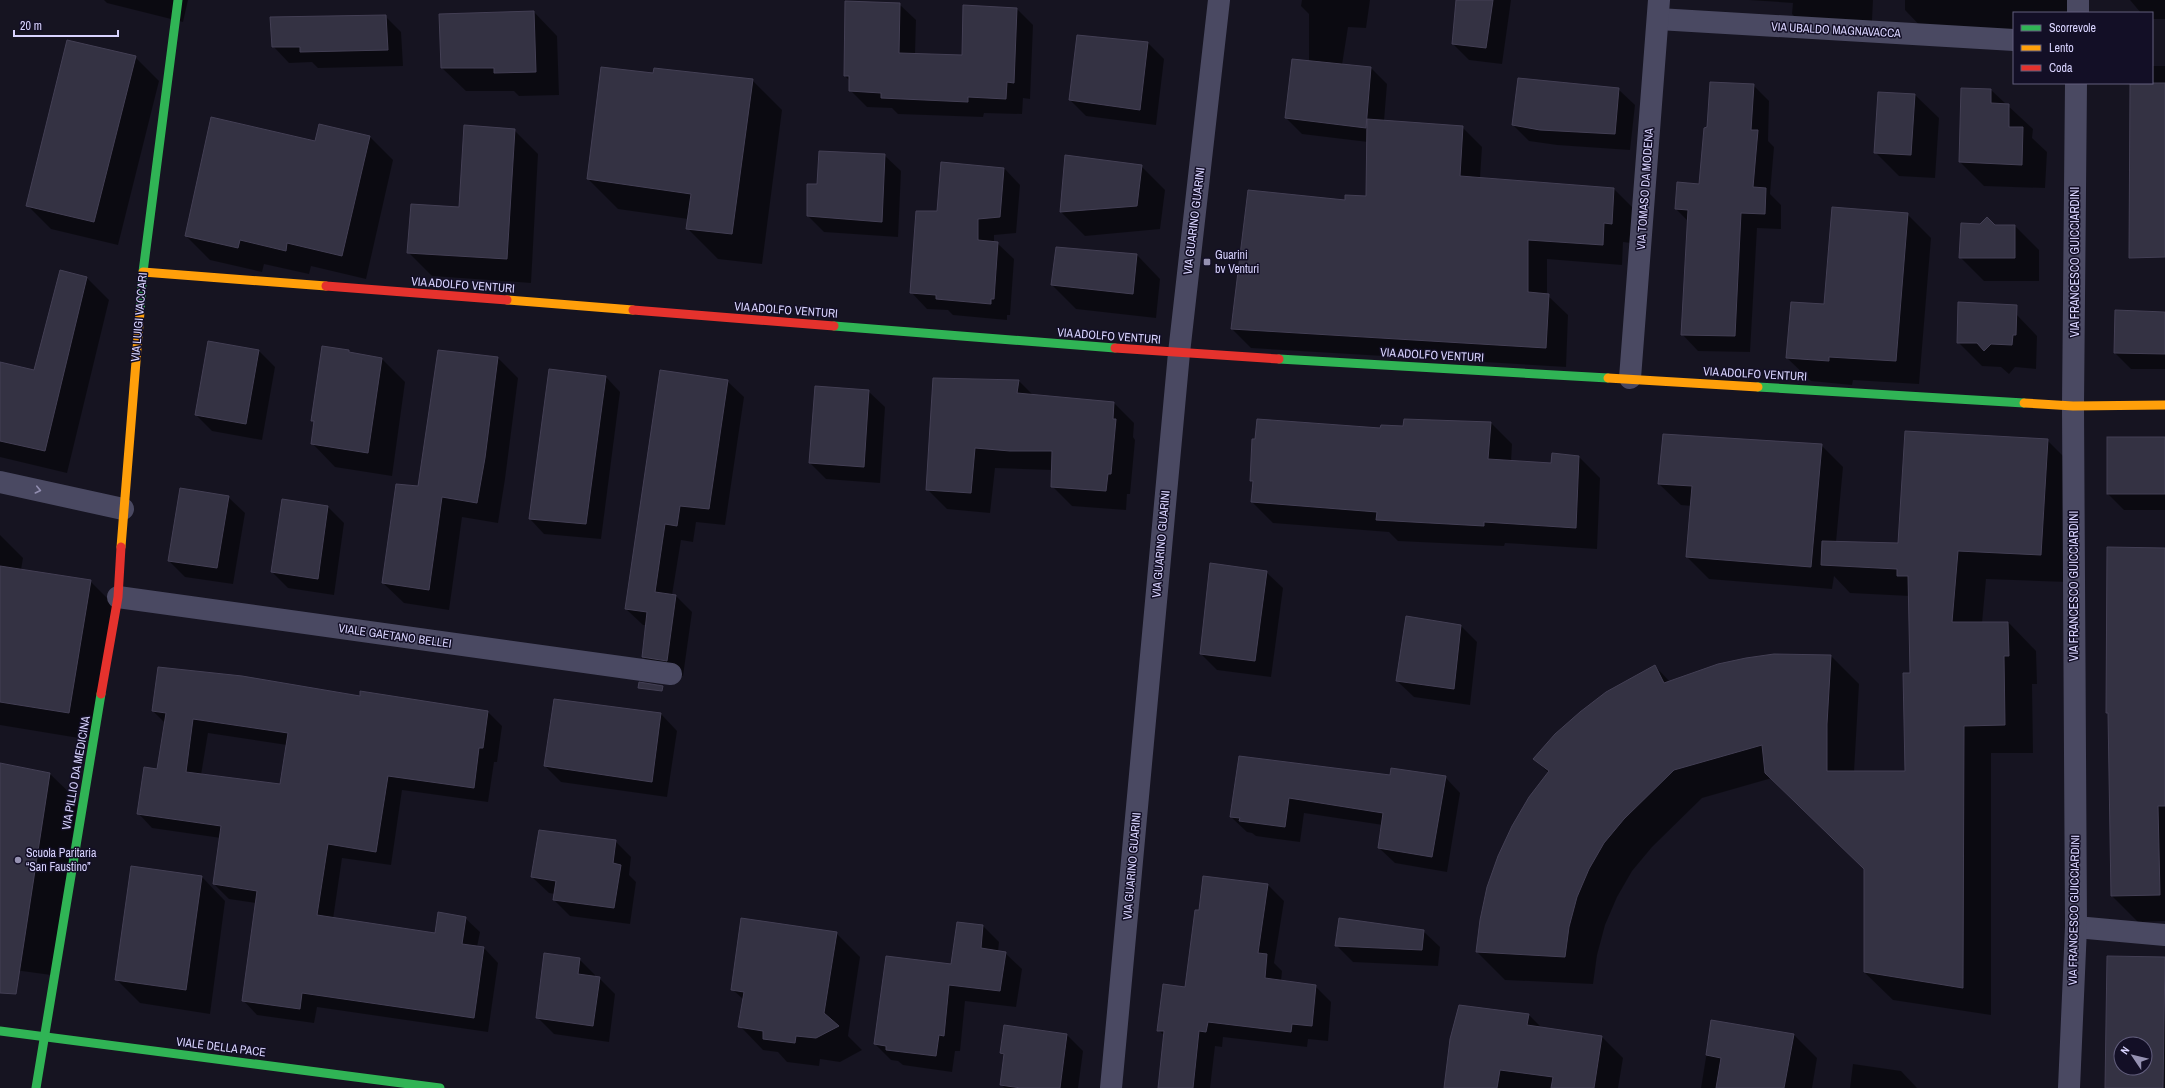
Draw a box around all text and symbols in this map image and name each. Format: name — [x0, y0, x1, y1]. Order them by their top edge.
scale bar — [14, 12, 118, 38]
legend — [2013, 12, 2153, 84]
text: 20 m — [20, 18, 42, 34]
street label: VIA UBALDO MAGNAVACCA — [1771, 19, 1902, 41]
text: Scorrevole — [2049, 20, 2096, 36]
text: Lento — [2049, 40, 2074, 56]
text: Coda — [2049, 60, 2073, 76]
street label: VIA TOMASO DA MODENA — [1633, 127, 1657, 250]
street label: VIA GUARINO GUARINI — [1179, 167, 1209, 275]
street label: VIA FRANCESCO GUICCIARDINI — [2067, 187, 2083, 337]
place label: Guarini bv Venturi — [1215, 247, 1259, 277]
marker: Guarini bv Venturi — [1202, 257, 1212, 267]
street label: VIA LUIGI VACCARI — [127, 272, 151, 362]
street label: VIA ADOLFO VENTURI — [411, 273, 515, 297]
street label: VIA ADOLFO VENTURI — [734, 298, 838, 322]
street label: VIA ADOLFO VENTURI — [1057, 324, 1161, 348]
street label: VIA ADOLFO VENTURI — [1380, 344, 1484, 366]
street label: VIA ADOLFO VENTURI — [1703, 363, 1807, 385]
one-way arrow — [35, 486, 41, 494]
street label: VIA GUARINO GUARINI — [1148, 490, 1174, 598]
street label: VIA FRANCESCO GUICCIARDINI — [2066, 511, 2082, 661]
street label: VIALE GAETANO BELLEI — [337, 620, 453, 652]
street label: VIA PILLIO DA MEDICINA — [58, 714, 94, 831]
street label: VIA GUARINO GUARINI — [1119, 812, 1145, 920]
street label: VIA FRANCESCO GUICCIARDINI — [2065, 835, 2083, 985]
place label: Scuola Paritaria “San Faustino” — [26, 845, 97, 875]
marker: Scuola Paritaria “San Faustino” — [13, 855, 23, 865]
street label: VIALE DELLA PACE — [175, 1034, 267, 1060]
north arrow — [2113, 1036, 2153, 1076]
text: N — [2117, 1044, 2132, 1057]

